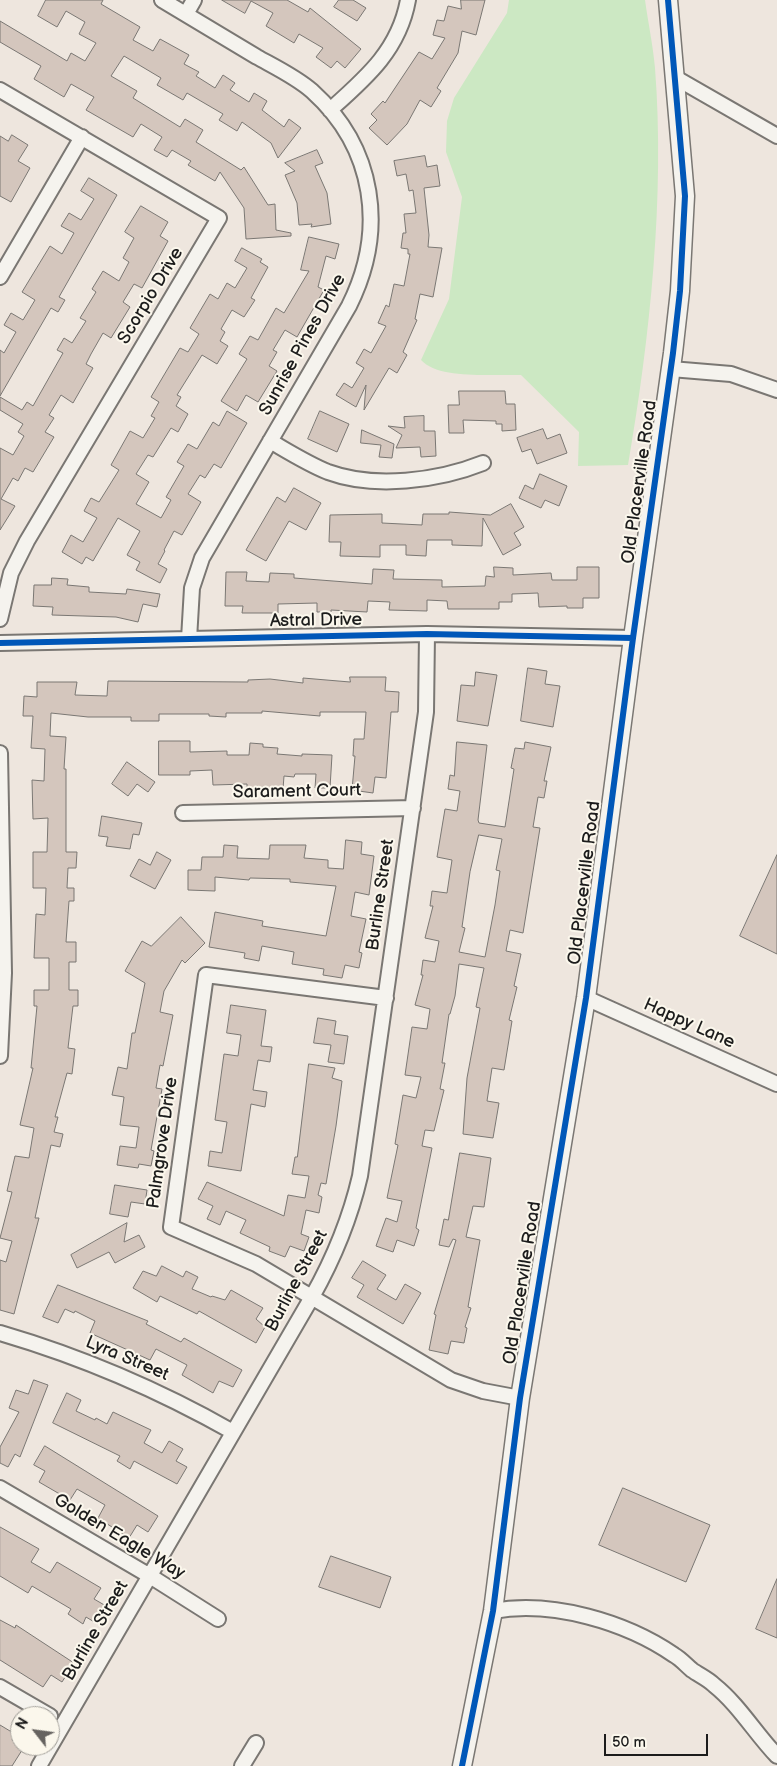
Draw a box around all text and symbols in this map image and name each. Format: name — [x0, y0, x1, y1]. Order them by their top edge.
street label: Scorpio Drive — [114, 244, 188, 348]
street label: Sunrise Pines Drive — [255, 270, 351, 420]
street label: Old Placerville Road — [618, 399, 662, 565]
street label: Astral Drive — [270, 609, 362, 633]
street label: Sarament Court — [233, 780, 361, 804]
street label: Old Placerville Road — [564, 800, 606, 966]
street label: Burline Street — [362, 838, 400, 952]
street label: Happy Lane — [640, 994, 738, 1054]
street label: Palmgrove Drive — [143, 1076, 183, 1210]
street label: Old Placerville Road — [499, 1200, 547, 1366]
street label: Burline Street — [261, 1226, 333, 1336]
street label: Lyra Street — [82, 1332, 172, 1386]
street label: Golden Eagle Way — [49, 1489, 189, 1585]
street label: Burline Street — [59, 1577, 133, 1685]
north arrow — [10, 1706, 60, 1756]
text: N — [12, 1715, 32, 1733]
scale bar — [607, 1724, 711, 1756]
text: 50 m — [612, 1733, 646, 1752]

